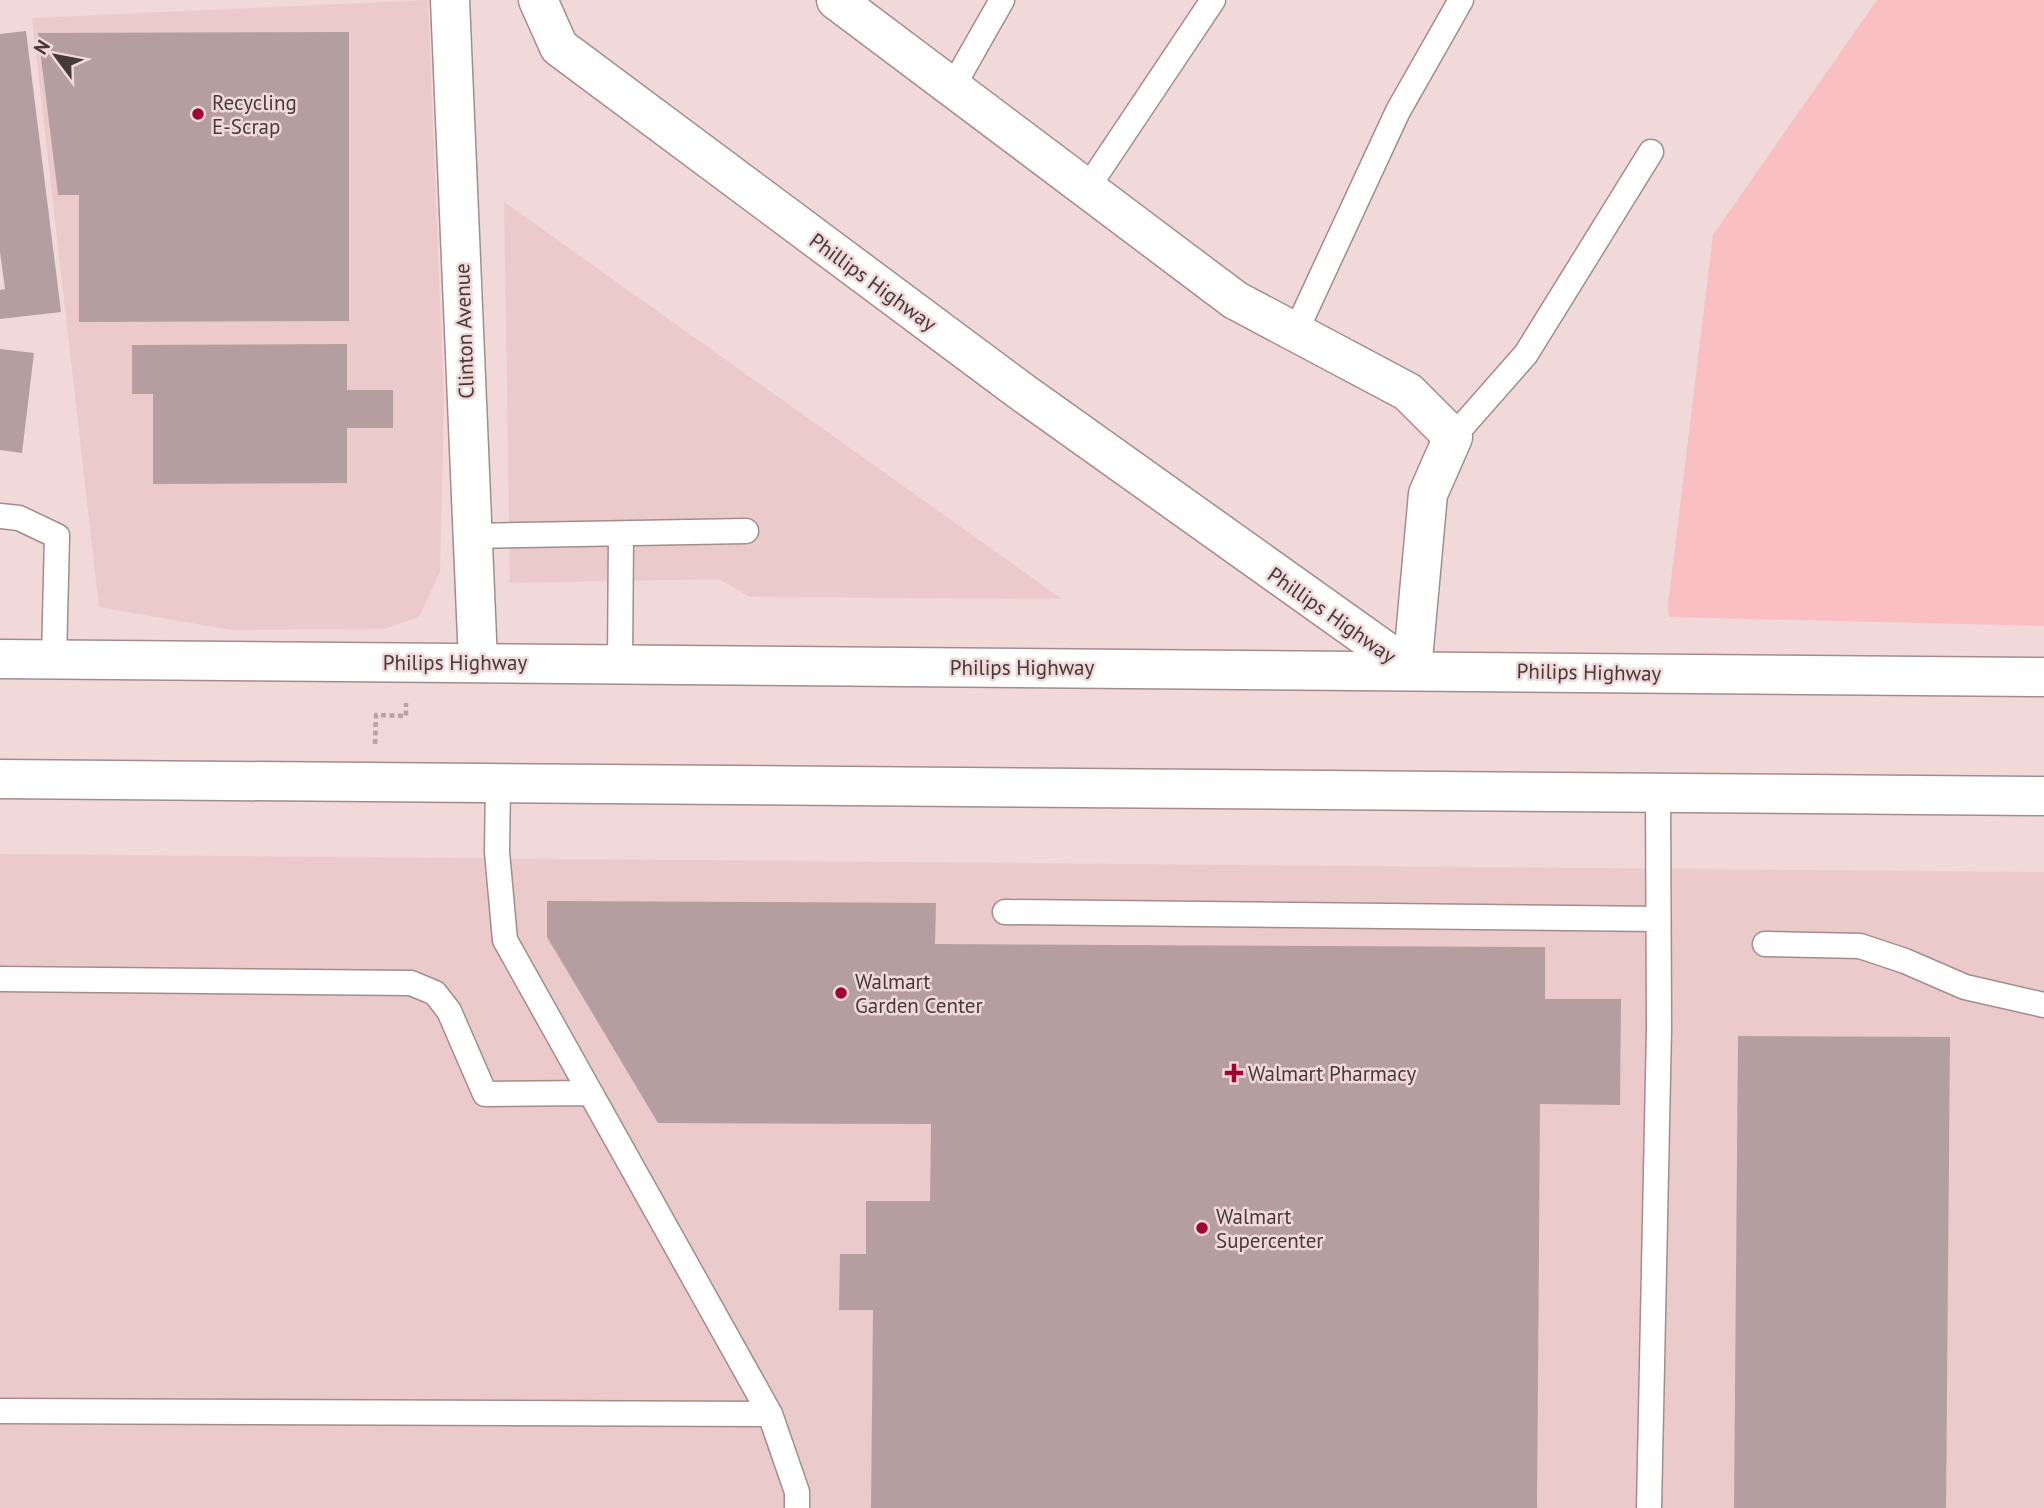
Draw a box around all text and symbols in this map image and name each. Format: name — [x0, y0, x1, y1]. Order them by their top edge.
north arrow — [21, 21, 91, 91]
text: N — [28, 35, 55, 59]
place label: Recycling E-Scrap — [212, 89, 297, 140]
marker: Recycling E-Scrap — [190, 106, 206, 122]
street label: Phillips Highway — [804, 227, 942, 337]
street label: Clinton Avenue — [448, 263, 480, 399]
street label: Phillips Highway — [1263, 561, 1402, 669]
street label: Philips Highway — [383, 649, 527, 676]
street label: Philips Highway — [950, 654, 1094, 681]
street label: Philips Highway — [1516, 657, 1662, 687]
place label: Walmart Garden Center — [855, 968, 983, 1019]
marker: Walmart Garden Center — [833, 985, 849, 1001]
place label: Walmart Pharmacy — [1248, 1060, 1417, 1087]
marker: Walmart Pharmacy — [1226, 1065, 1242, 1081]
place label: Walmart Supercenter — [1216, 1203, 1323, 1254]
marker: Walmart Supercenter — [1194, 1220, 1210, 1236]

